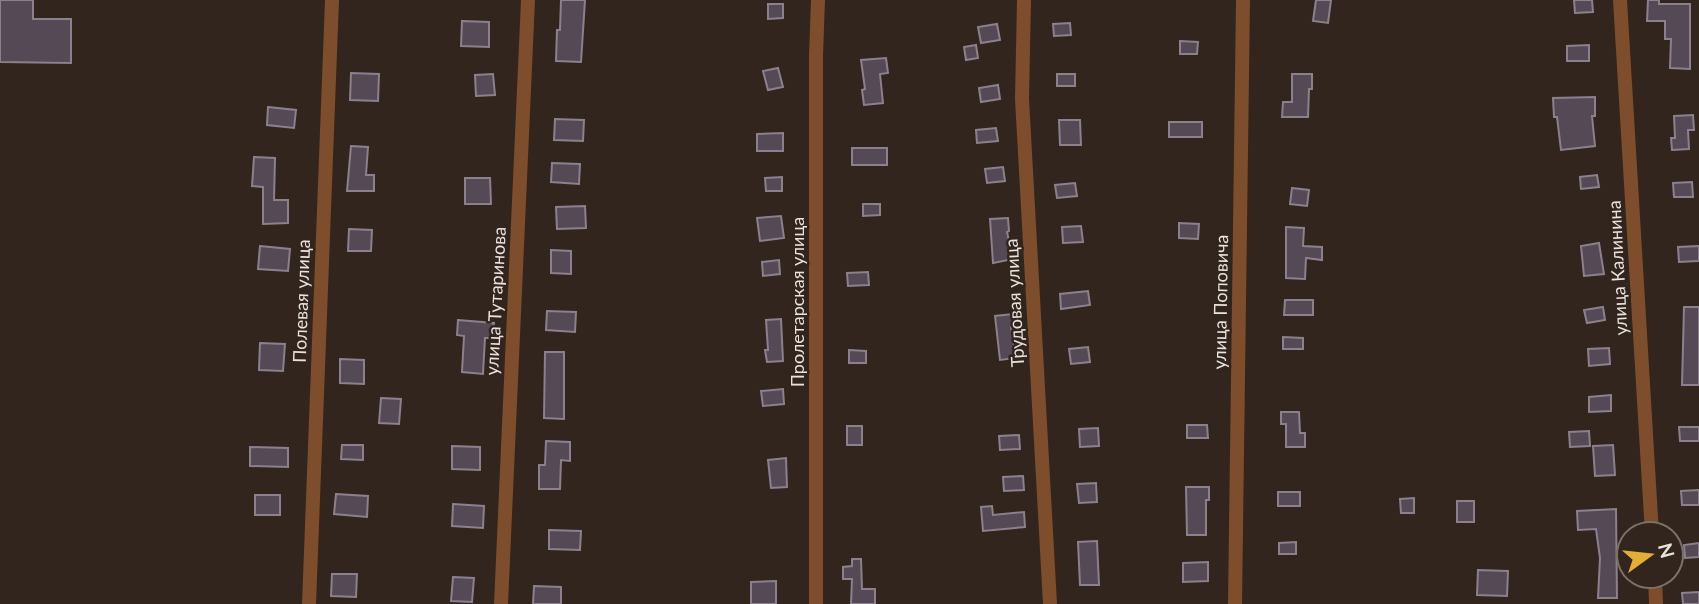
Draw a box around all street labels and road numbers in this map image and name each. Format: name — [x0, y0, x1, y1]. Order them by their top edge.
street label: улица Калинина — [1602, 200, 1632, 336]
street label: Пролетарская улица — [786, 217, 808, 387]
street label: улица Тутаринова — [480, 226, 510, 376]
street label: улица Поповича — [1208, 234, 1232, 370]
street label: Трудовая улица — [1000, 238, 1028, 368]
street label: Полевая улица — [288, 239, 314, 363]

